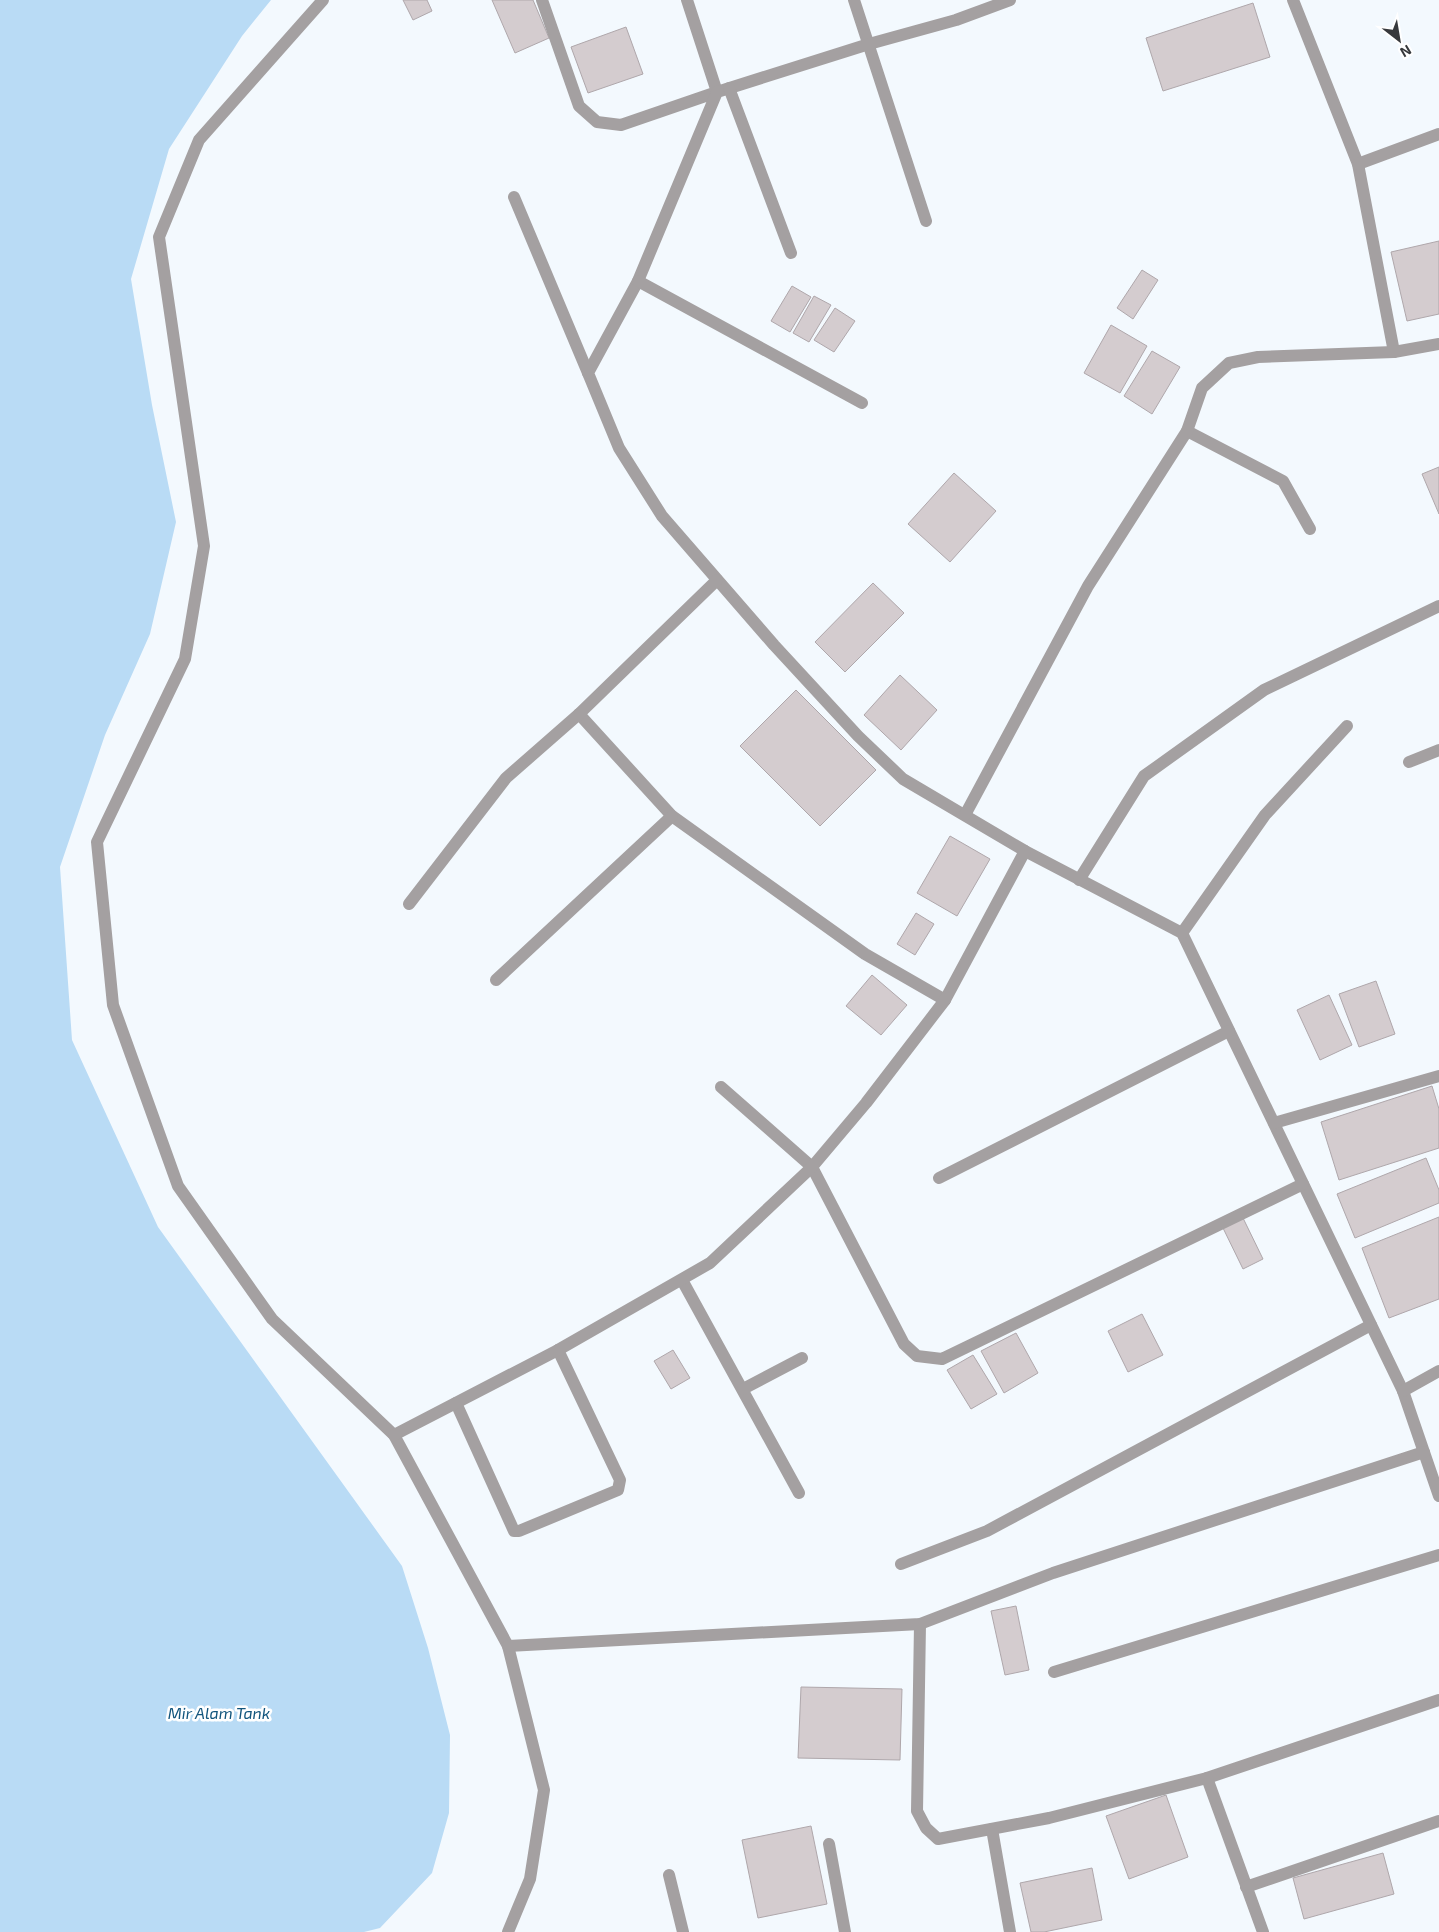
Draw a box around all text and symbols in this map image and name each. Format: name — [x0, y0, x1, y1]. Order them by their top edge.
north arrow — [1374, 15, 1424, 65]
text: N — [1397, 42, 1415, 61]
water label: Mir Alam Tank — [168, 1703, 270, 1722]

